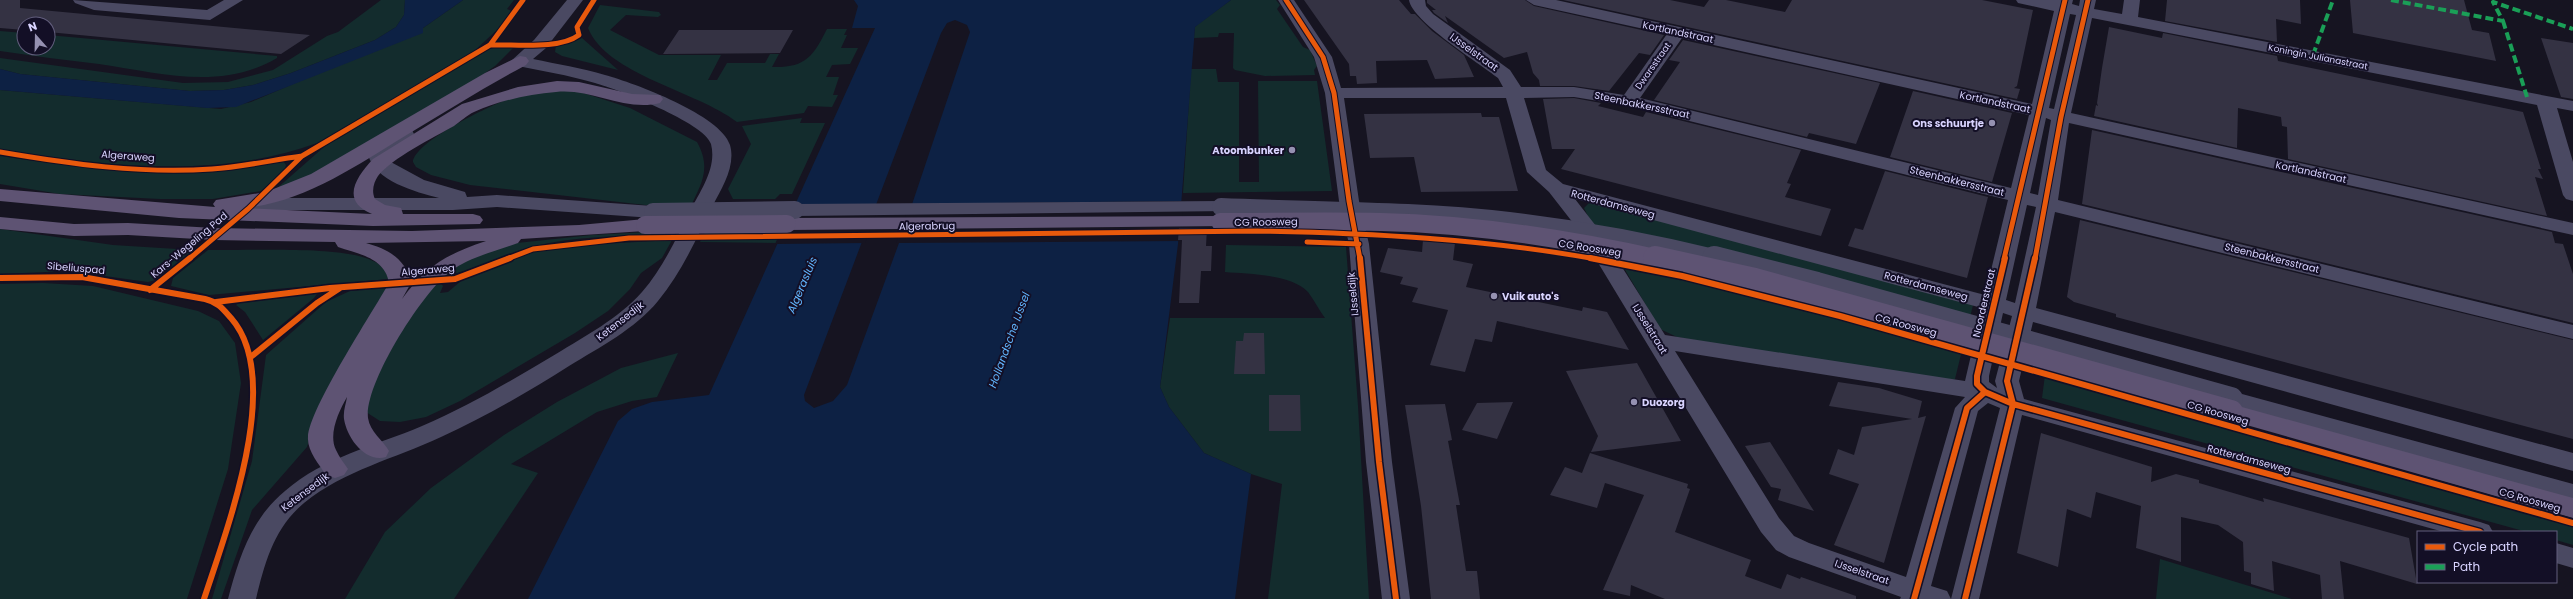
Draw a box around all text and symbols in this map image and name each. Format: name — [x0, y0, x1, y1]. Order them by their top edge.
north arrow — [16, 16, 56, 56]
street label: Kortlandstraat — [1641, 17, 1715, 47]
text: N — [26, 18, 39, 36]
street label: IJsselstraat — [1447, 29, 1502, 75]
street label: Dwarsstraat — [1632, 40, 1674, 92]
street label: Koningin Julianastraat — [2267, 41, 2369, 73]
street label: Kortlandstraat — [1958, 87, 2032, 117]
street label: Steenbakkersstraat — [1593, 88, 1691, 122]
place label: Ons schuurtje — [1912, 116, 1984, 131]
marker: Ons schuurtje — [1987, 118, 1997, 128]
place label: Atoombunker — [1212, 143, 1285, 158]
marker: Atoombunker — [1287, 145, 1297, 155]
street label: Algeraweg — [101, 147, 155, 165]
street label: Kortlandstraat — [2274, 157, 2348, 187]
street label: Steenbakkersstraat — [1908, 162, 2006, 200]
street label: Rotterdamseweg — [1569, 186, 1657, 222]
street label: Kars-Wegeling Pad — [147, 208, 231, 282]
street label: CG Roosweg — [1234, 214, 1298, 230]
street label: Algerabrug — [899, 218, 955, 234]
street label: CG Roosweg — [1557, 236, 1623, 260]
street label: Steenbakkersstraat — [2223, 239, 2321, 277]
water label: Algerasluis — [783, 254, 821, 317]
street label: Sibeliuspad — [46, 258, 106, 278]
street label: Algeraweg — [401, 260, 455, 280]
street label: Noorderstraat — [1969, 267, 1999, 339]
street label: Rotterdamseweg — [1882, 268, 1970, 304]
street label: IJsseldijk — [1344, 271, 1362, 316]
place label: Vuik auto's — [1502, 289, 1559, 304]
water label: Hollandsche IJssel — [984, 290, 1034, 390]
marker: Vuik auto's — [1489, 291, 1499, 301]
street label: Ketensedijk — [593, 297, 648, 344]
street label: IJsselstraat — [1629, 301, 1672, 357]
street label: CG Roosweg — [1873, 310, 1939, 340]
place label: Duozorg — [1642, 395, 1685, 410]
marker: Duozorg — [1629, 397, 1639, 407]
street label: CG Roosweg — [2185, 397, 2251, 429]
street label: Rotterdamseweg — [2205, 441, 2293, 477]
street label: Ketensedijk — [278, 468, 333, 515]
street label: CG Roosweg — [2497, 484, 2563, 516]
legend — [2417, 531, 2557, 583]
text: Cycle path — [2453, 538, 2518, 555]
street label: IJsselstraat — [1833, 556, 1892, 588]
text: Path — [2453, 558, 2480, 575]

